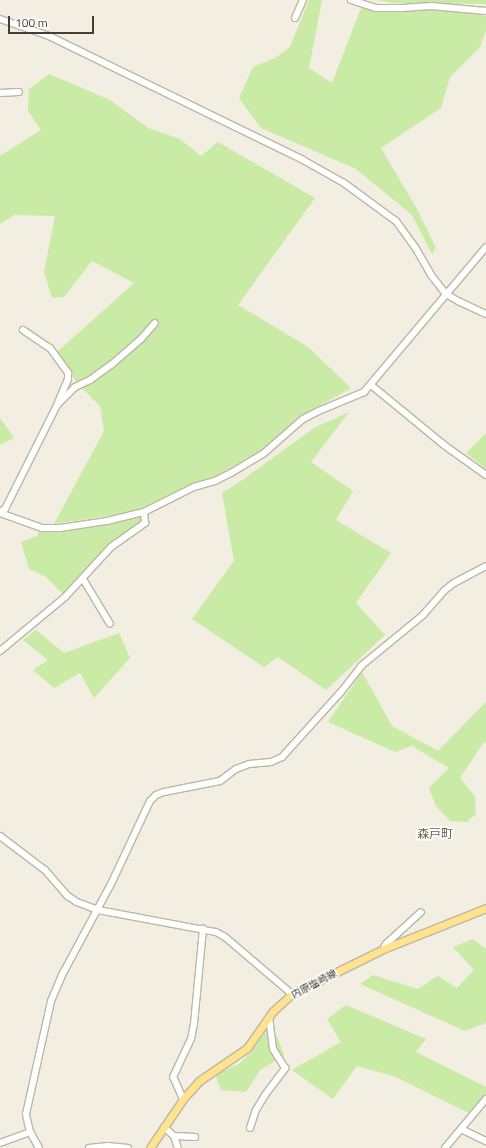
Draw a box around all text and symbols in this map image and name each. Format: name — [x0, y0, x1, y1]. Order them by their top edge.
scale bar — [10, 8, 96, 34]
text: 100 m — [15, 13, 48, 32]
district label: 森戸町 — [417, 827, 453, 841]
street label: 内原塩崎線 — [289, 967, 339, 1001]

